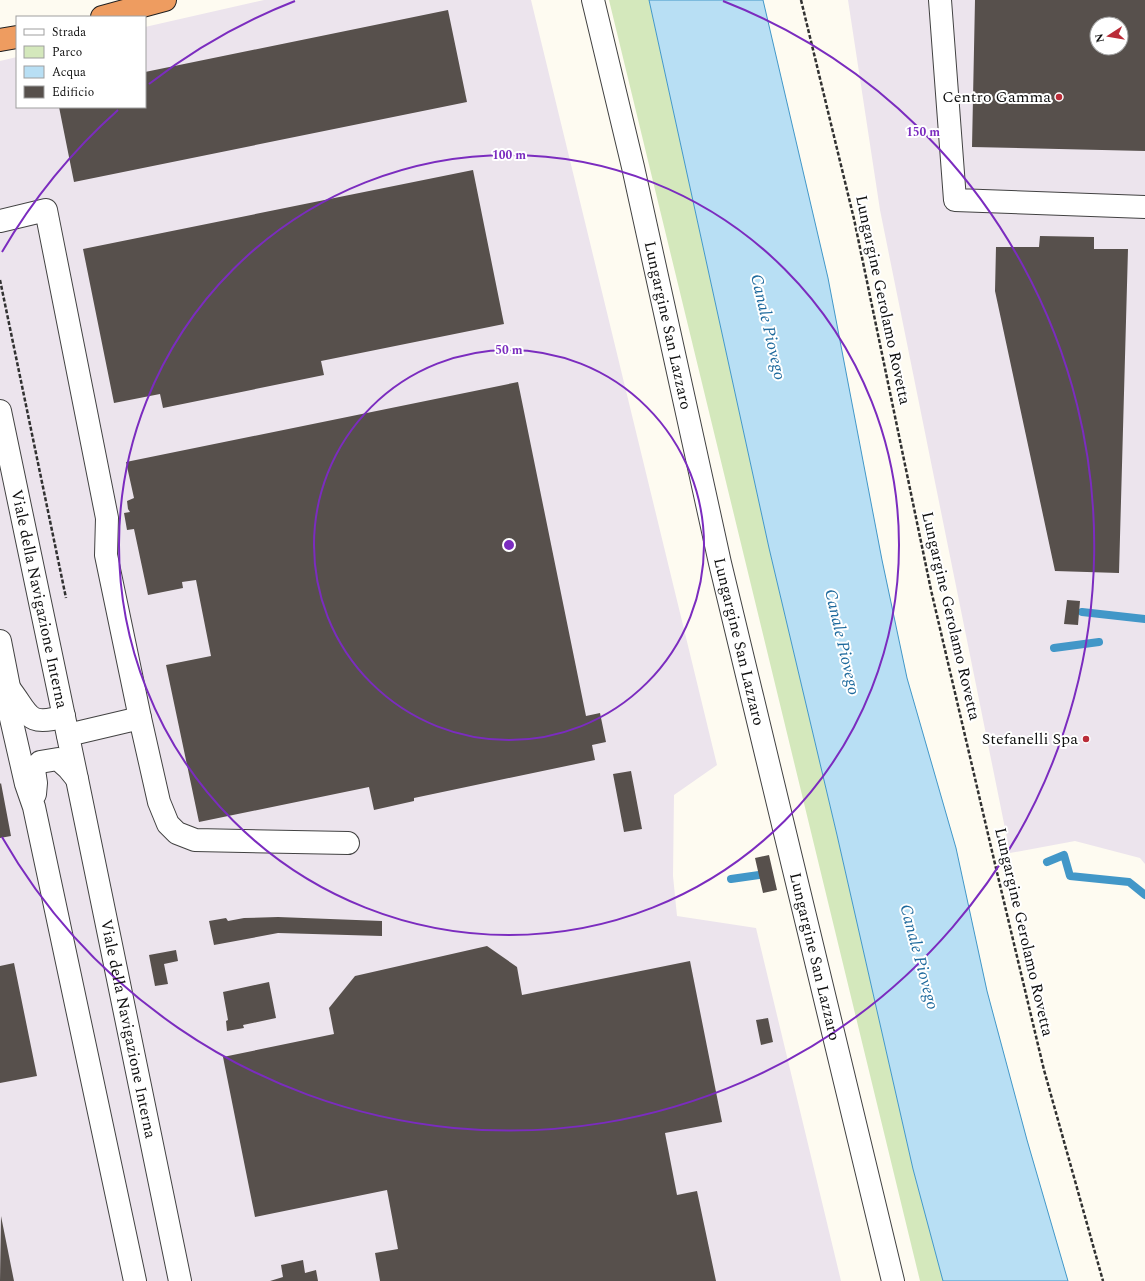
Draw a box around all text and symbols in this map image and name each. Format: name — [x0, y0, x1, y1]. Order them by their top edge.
legend — [16, 16, 146, 108]
north arrow — [1089, 16, 1129, 56]
text: Strada — [52, 23, 86, 42]
text: N — [1090, 32, 1109, 44]
text: Parco — [52, 43, 82, 62]
text: Acqua — [52, 63, 86, 82]
text: Edificio — [52, 83, 94, 102]
place label: Centro Gamma — [942, 85, 1051, 109]
marker: Centro Gamma — [1054, 92, 1064, 102]
text: 150 m — [906, 123, 940, 142]
text: 100 m — [492, 146, 526, 165]
street label: Lungargine Gerolamo Rovetta — [849, 193, 917, 407]
street label: Lungargine San Lazzaro — [638, 239, 698, 412]
water label: Canale Piovego — [743, 271, 793, 383]
text: 50 m — [495, 341, 523, 360]
street label: Viale della Navigazione Interna — [5, 487, 74, 711]
street label: Lungargine Gerolamo Rovetta — [915, 509, 987, 723]
centre of rings — [502, 538, 516, 552]
street label: Lungargine San Lazzaro — [707, 555, 771, 728]
water label: Canale Piovego — [817, 586, 867, 698]
place label: Stefanelli Spa — [982, 727, 1078, 751]
marker: Stefanelli Spa — [1081, 734, 1091, 744]
street label: Lungargine Gerolamo Rovetta — [988, 825, 1060, 1039]
street label: Lungargine San Lazzaro — [783, 870, 847, 1043]
water label: Canale Piovego — [892, 901, 946, 1013]
street label: Viale della Navigazione Interna — [94, 917, 162, 1141]

